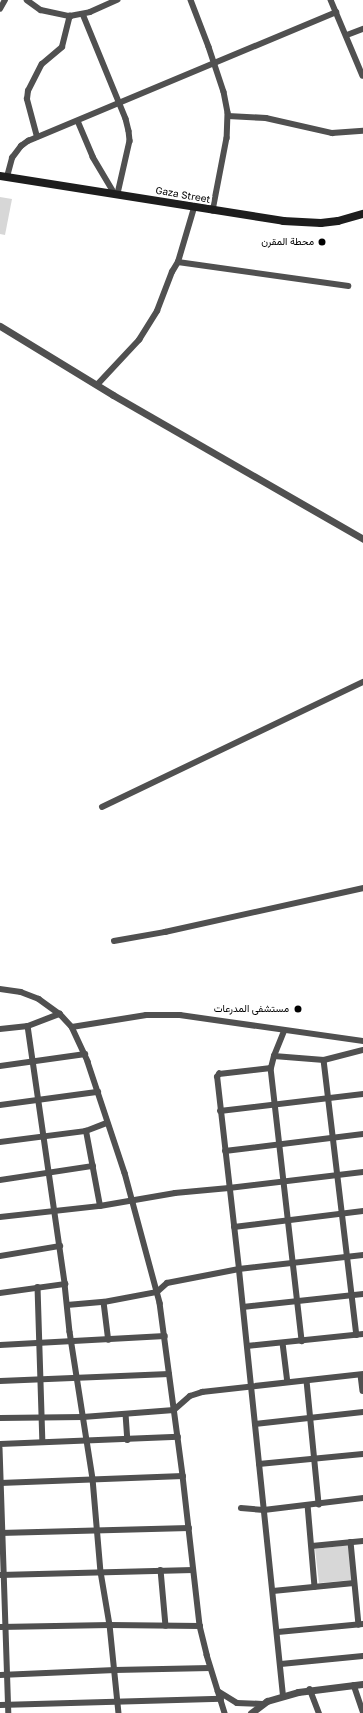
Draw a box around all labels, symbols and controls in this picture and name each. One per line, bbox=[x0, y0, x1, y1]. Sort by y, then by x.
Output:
street label: Gaza Street bbox=[155, 184, 211, 206]
place label: محطة المقرن bbox=[261, 236, 314, 248]
marker: محطة المقرن bbox=[317, 237, 327, 247]
place label: مستشفى المدرعات bbox=[214, 1003, 289, 1015]
marker: مستشفى المدرعات bbox=[292, 1003, 304, 1015]

